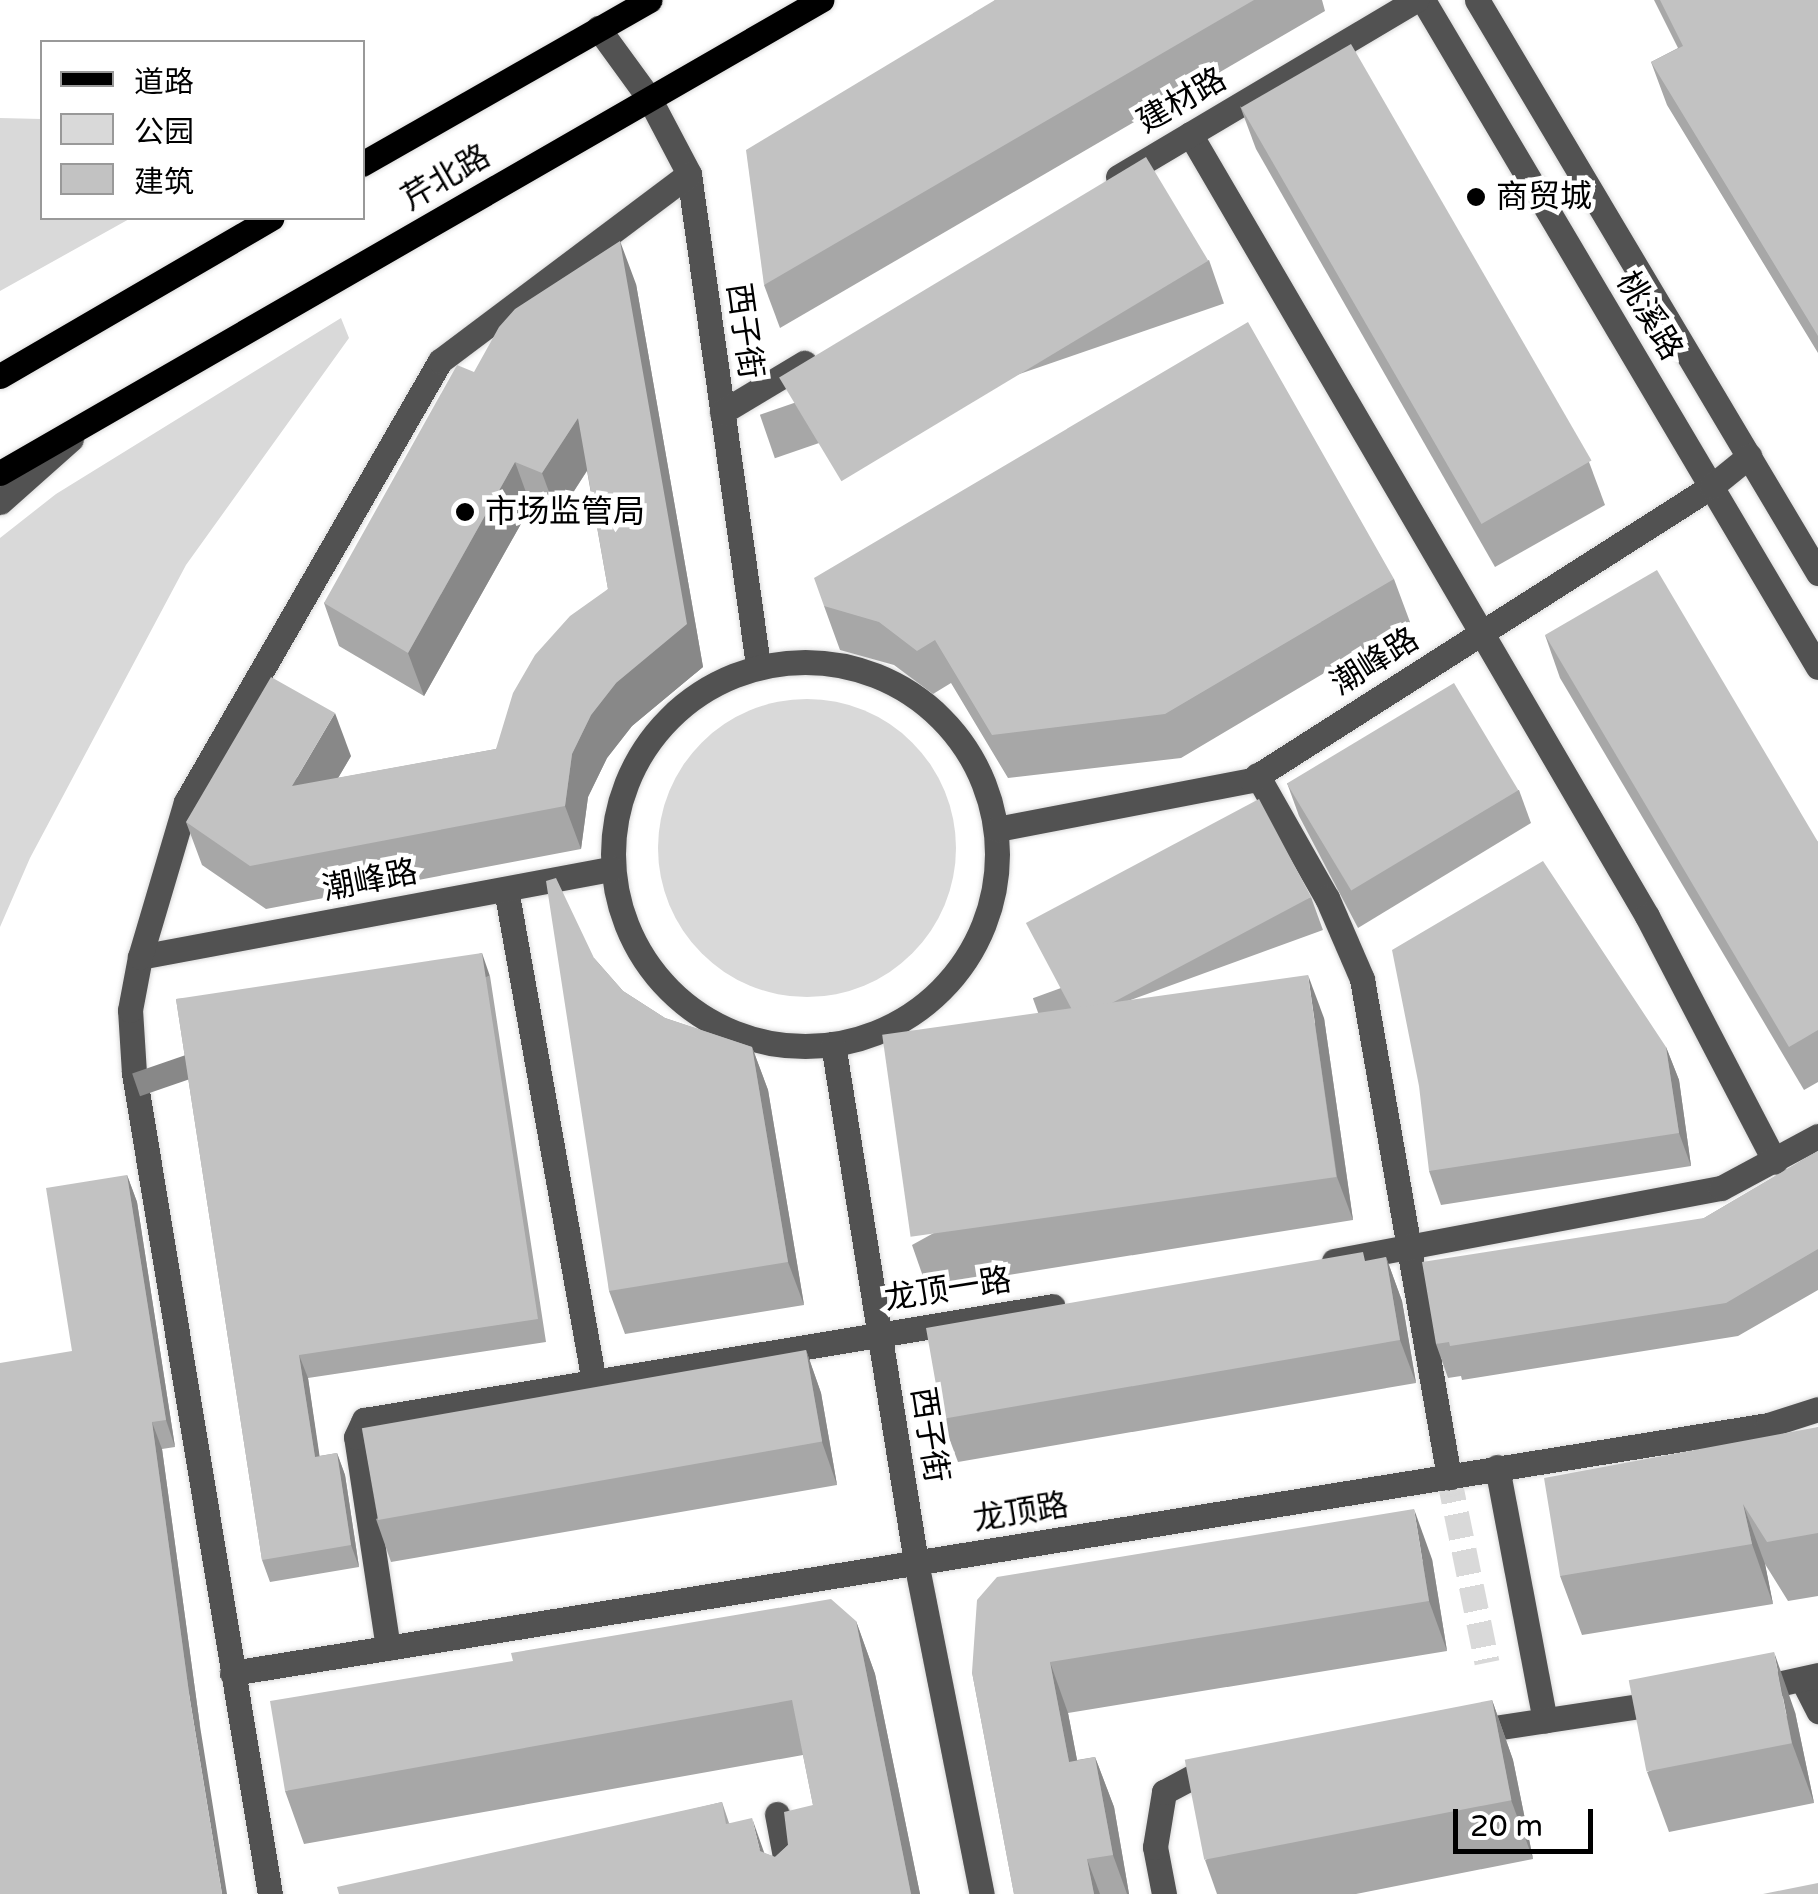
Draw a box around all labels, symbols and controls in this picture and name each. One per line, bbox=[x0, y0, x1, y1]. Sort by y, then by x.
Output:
legend bbox=[40, 40, 365, 220]
street label: 建材路 bbox=[1131, 60, 1233, 142]
text: 道路 bbox=[134, 64, 194, 101]
text: 公园 bbox=[134, 114, 194, 151]
street label: 芹北路 bbox=[395, 137, 497, 219]
text: 建筑 bbox=[134, 164, 194, 201]
place label: 商贸城 bbox=[1496, 178, 1592, 216]
marker: 商贸城 bbox=[1465, 186, 1487, 208]
street label: 桃溪路 bbox=[1608, 265, 1690, 367]
street label: 西子街 bbox=[718, 281, 770, 381]
place label: 市场监管局 bbox=[485, 493, 645, 531]
marker: 市场监管局 bbox=[454, 501, 476, 523]
street label: 潮峰路 bbox=[1324, 620, 1426, 704]
street label: 潮峰路 bbox=[319, 853, 421, 909]
street label: 龙顶一路 bbox=[882, 1261, 1014, 1319]
street label: 西子街 bbox=[903, 1385, 955, 1485]
street label: 龙顶路 bbox=[971, 1487, 1071, 1539]
scale bar bbox=[1458, 1789, 1598, 1851]
text: 20 m bbox=[1470, 1808, 1543, 1845]

